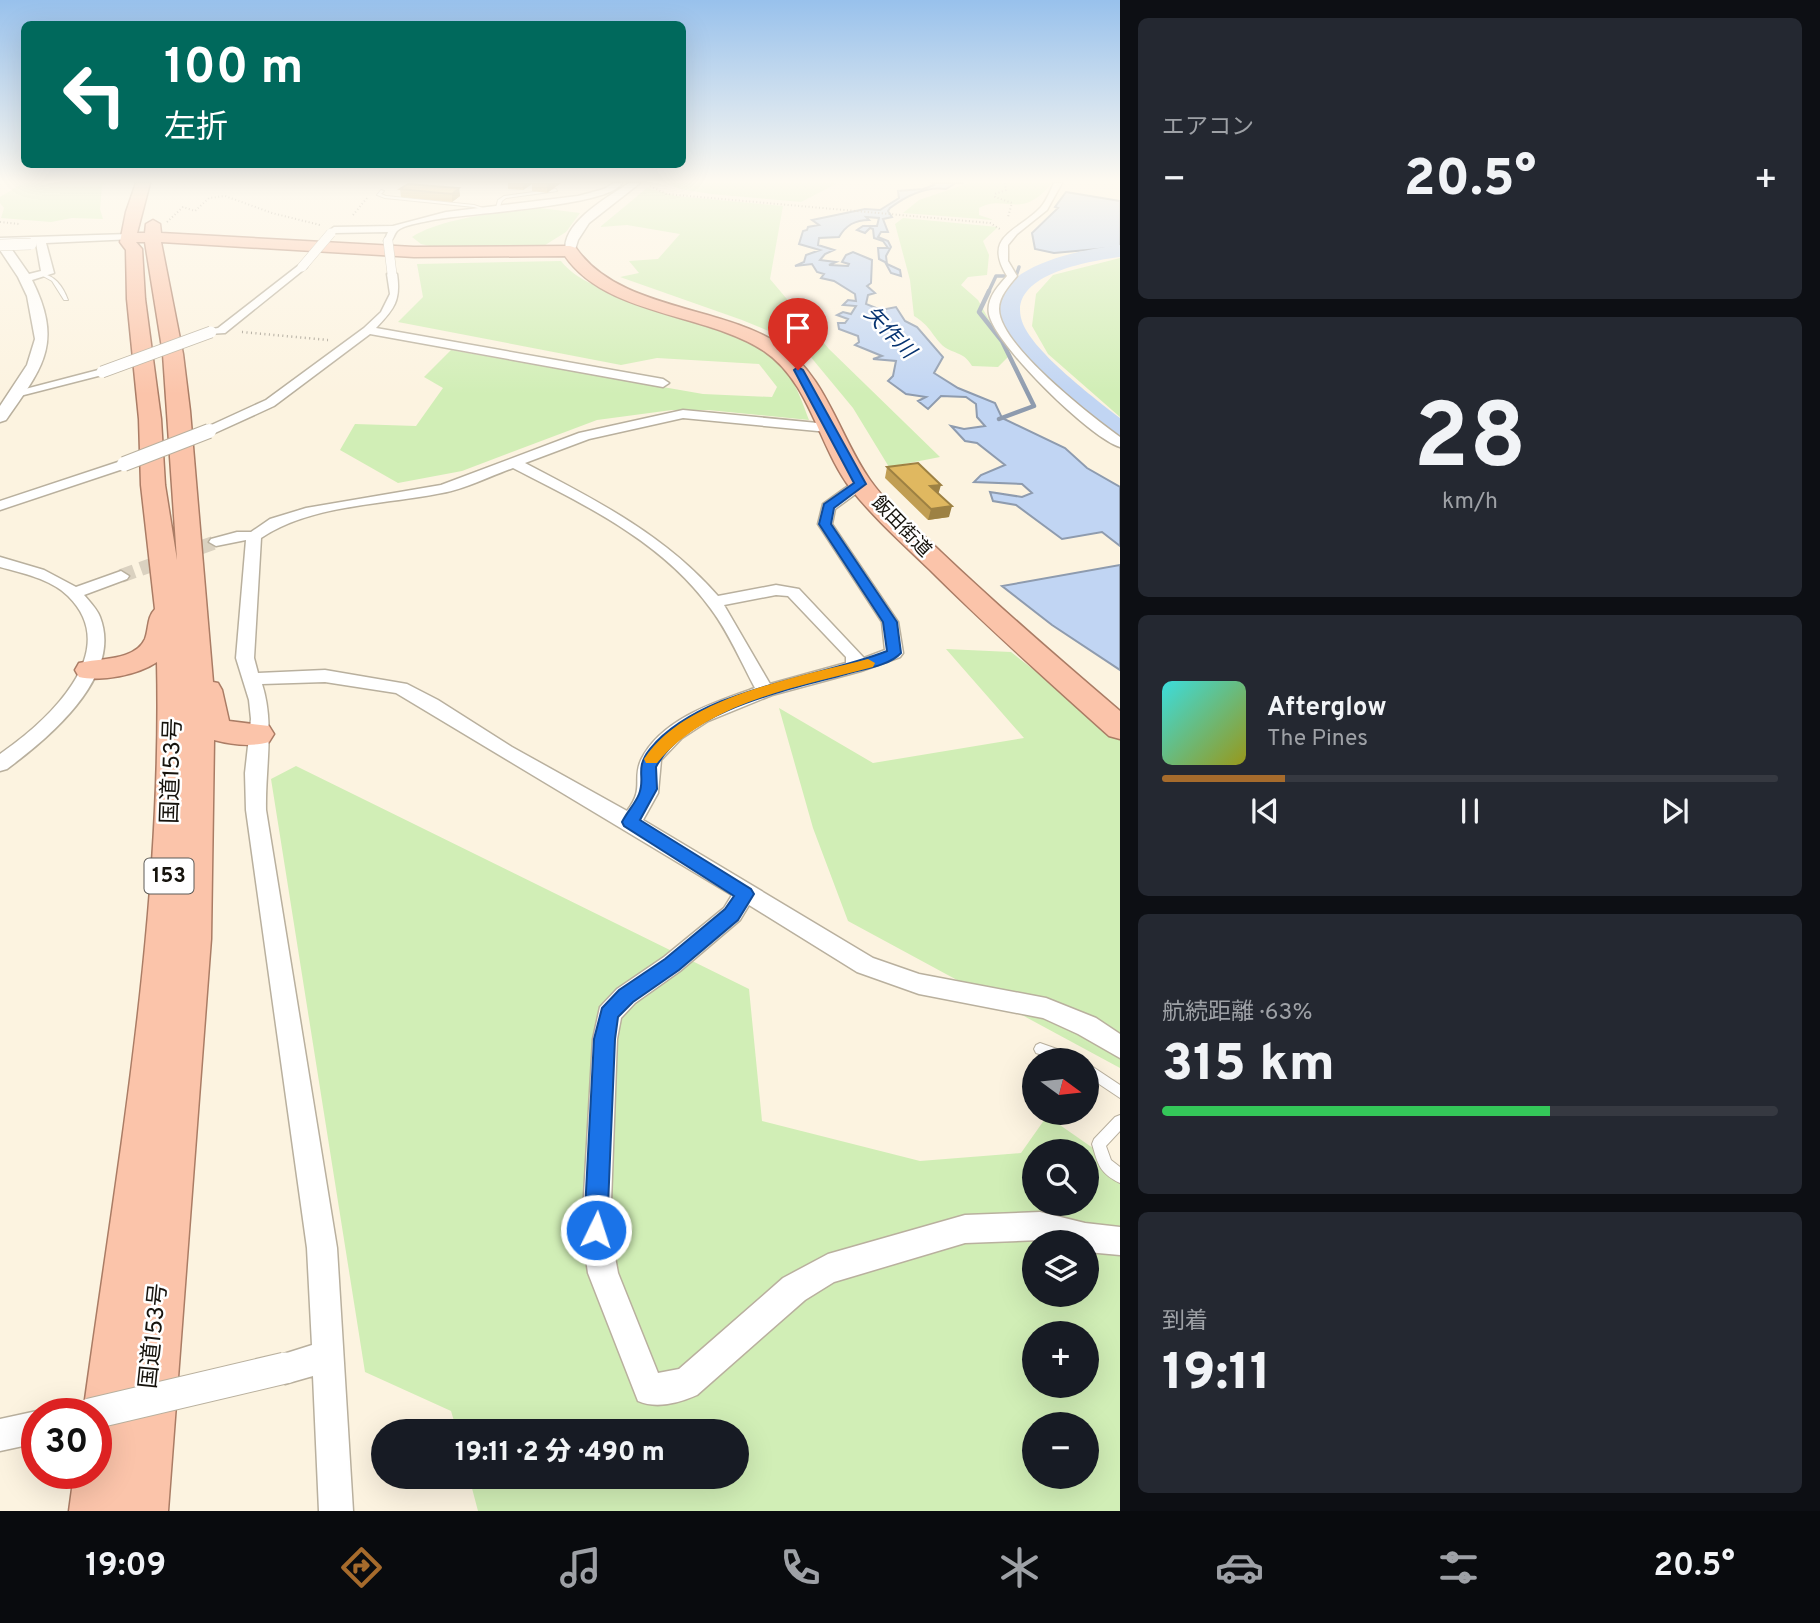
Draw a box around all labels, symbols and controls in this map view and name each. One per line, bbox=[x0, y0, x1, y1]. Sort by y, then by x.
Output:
text: 100 m bbox=[164, 39, 303, 101]
icon: left bbox=[49, 49, 140, 140]
text: 左折 bbox=[164, 109, 228, 149]
text: エアコン bbox=[1162, 114, 1254, 143]
text: 20.5° bbox=[1404, 148, 1536, 214]
text: − bbox=[1162, 157, 1187, 206]
text: + bbox=[1753, 157, 1778, 206]
pin bbox=[768, 298, 828, 370]
water label: 矢作川 bbox=[857, 301, 922, 366]
icon: arrive bbox=[779, 309, 817, 347]
text: 28 bbox=[1414, 385, 1526, 500]
text: km/h bbox=[1442, 488, 1498, 517]
street label: 飯田街道 bbox=[866, 491, 936, 563]
text: Afterglow bbox=[1267, 692, 1387, 725]
street label: 国道153号 bbox=[157, 718, 189, 824]
text: The Pines bbox=[1267, 725, 1368, 754]
icon: previous bbox=[1246, 792, 1284, 830]
icon: pause bbox=[1451, 792, 1489, 830]
icon: next bbox=[1656, 792, 1694, 830]
road number: 153 bbox=[144, 858, 194, 894]
text: 航続距離 · 63% bbox=[1162, 999, 1312, 1028]
text: 315 km bbox=[1162, 1033, 1335, 1099]
north arrow bbox=[1022, 1048, 1099, 1125]
map controls bbox=[1022, 1048, 1099, 1489]
button: search bbox=[1022, 1139, 1099, 1216]
position arrow bbox=[559, 1193, 633, 1267]
button: layers bbox=[1022, 1230, 1099, 1307]
street label: 国道153号 bbox=[135, 1282, 175, 1390]
text: 到着 bbox=[1162, 1308, 1208, 1337]
button: + bbox=[1022, 1321, 1099, 1398]
text: 19:11 bbox=[1162, 1342, 1271, 1408]
speed limit sign: 30 bbox=[21, 1398, 112, 1489]
button: − bbox=[1022, 1412, 1099, 1489]
text: 19:11 · 2 分 · 490 m bbox=[455, 1437, 665, 1470]
icon: directions bbox=[337, 1543, 386, 1592]
icon: music bbox=[556, 1543, 605, 1592]
icon: phone bbox=[776, 1543, 825, 1592]
icon: climate bbox=[995, 1543, 1044, 1592]
icon: car bbox=[1215, 1543, 1264, 1592]
icon: filters bbox=[1434, 1543, 1483, 1592]
text: 19:09 bbox=[85, 1547, 166, 1587]
text: 20.5° bbox=[1653, 1547, 1735, 1587]

